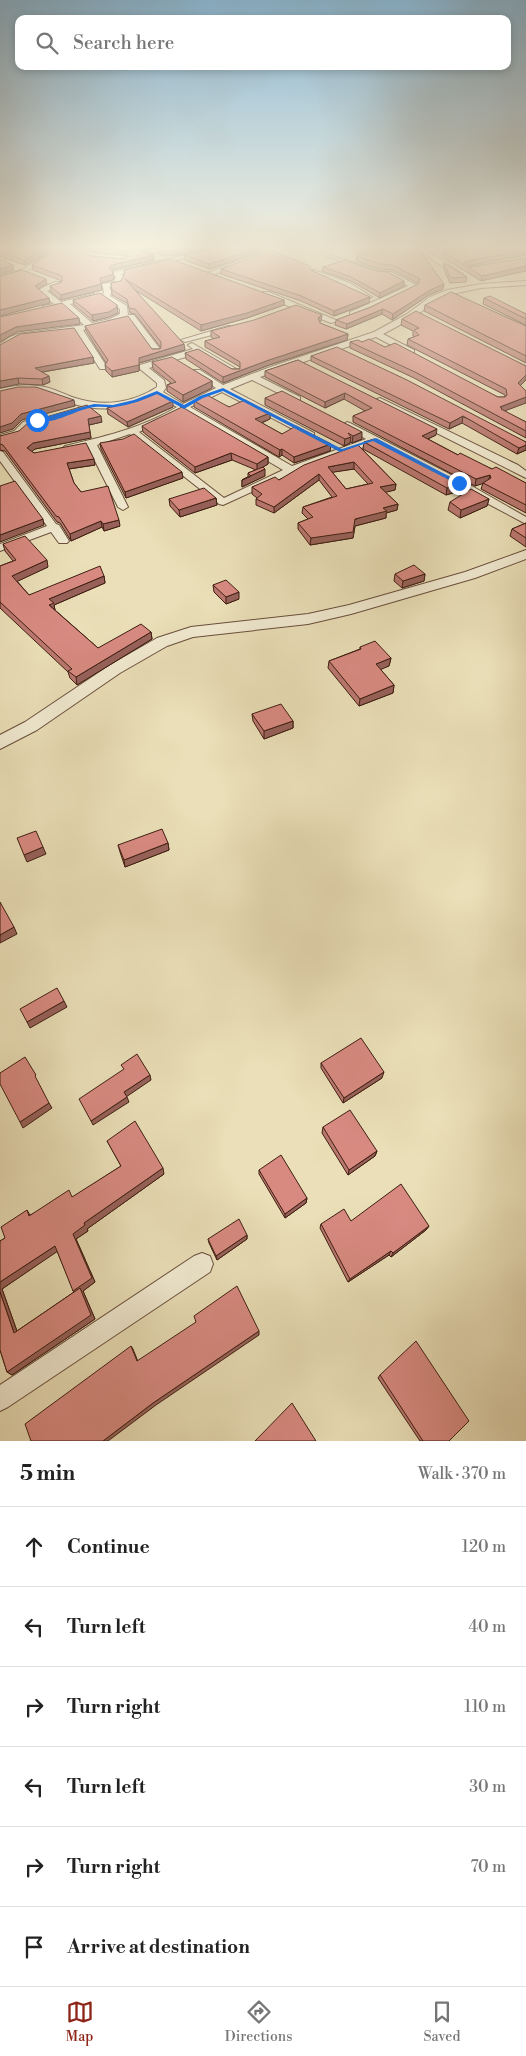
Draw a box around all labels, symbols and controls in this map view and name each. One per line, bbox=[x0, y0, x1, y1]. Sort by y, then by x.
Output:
search box bbox=[15, 15, 511, 70]
icon: search bbox=[33, 29, 61, 57]
text: Search here bbox=[73, 31, 174, 55]
route start bbox=[26, 409, 49, 432]
route end bbox=[448, 472, 471, 495]
text: 5 min bbox=[20, 1461, 75, 1487]
text: Walk · 370 m bbox=[418, 1464, 506, 1484]
icon: ahead bbox=[20, 1533, 48, 1561]
text: Continue bbox=[67, 1535, 150, 1559]
text: 120 m bbox=[462, 1537, 506, 1557]
icon: left bbox=[20, 1613, 48, 1641]
text: Turn left bbox=[67, 1615, 146, 1639]
text: 40 m bbox=[469, 1617, 506, 1637]
icon: right bbox=[20, 1693, 48, 1721]
text: Turn right bbox=[67, 1695, 160, 1719]
text: 110 m bbox=[464, 1697, 506, 1717]
icon: left bbox=[20, 1773, 48, 1801]
text: Turn left bbox=[67, 1775, 146, 1799]
text: 30 m bbox=[469, 1777, 506, 1797]
icon: right bbox=[20, 1853, 48, 1881]
text: Turn right bbox=[67, 1855, 160, 1879]
text: 70 m bbox=[470, 1857, 506, 1877]
icon: arrive bbox=[20, 1933, 48, 1961]
text: Arrive at destination bbox=[67, 1935, 250, 1959]
tab: Map bbox=[66, 1998, 94, 2046]
tab: Directions bbox=[225, 1998, 292, 2046]
tab: Saved bbox=[424, 1998, 460, 2046]

